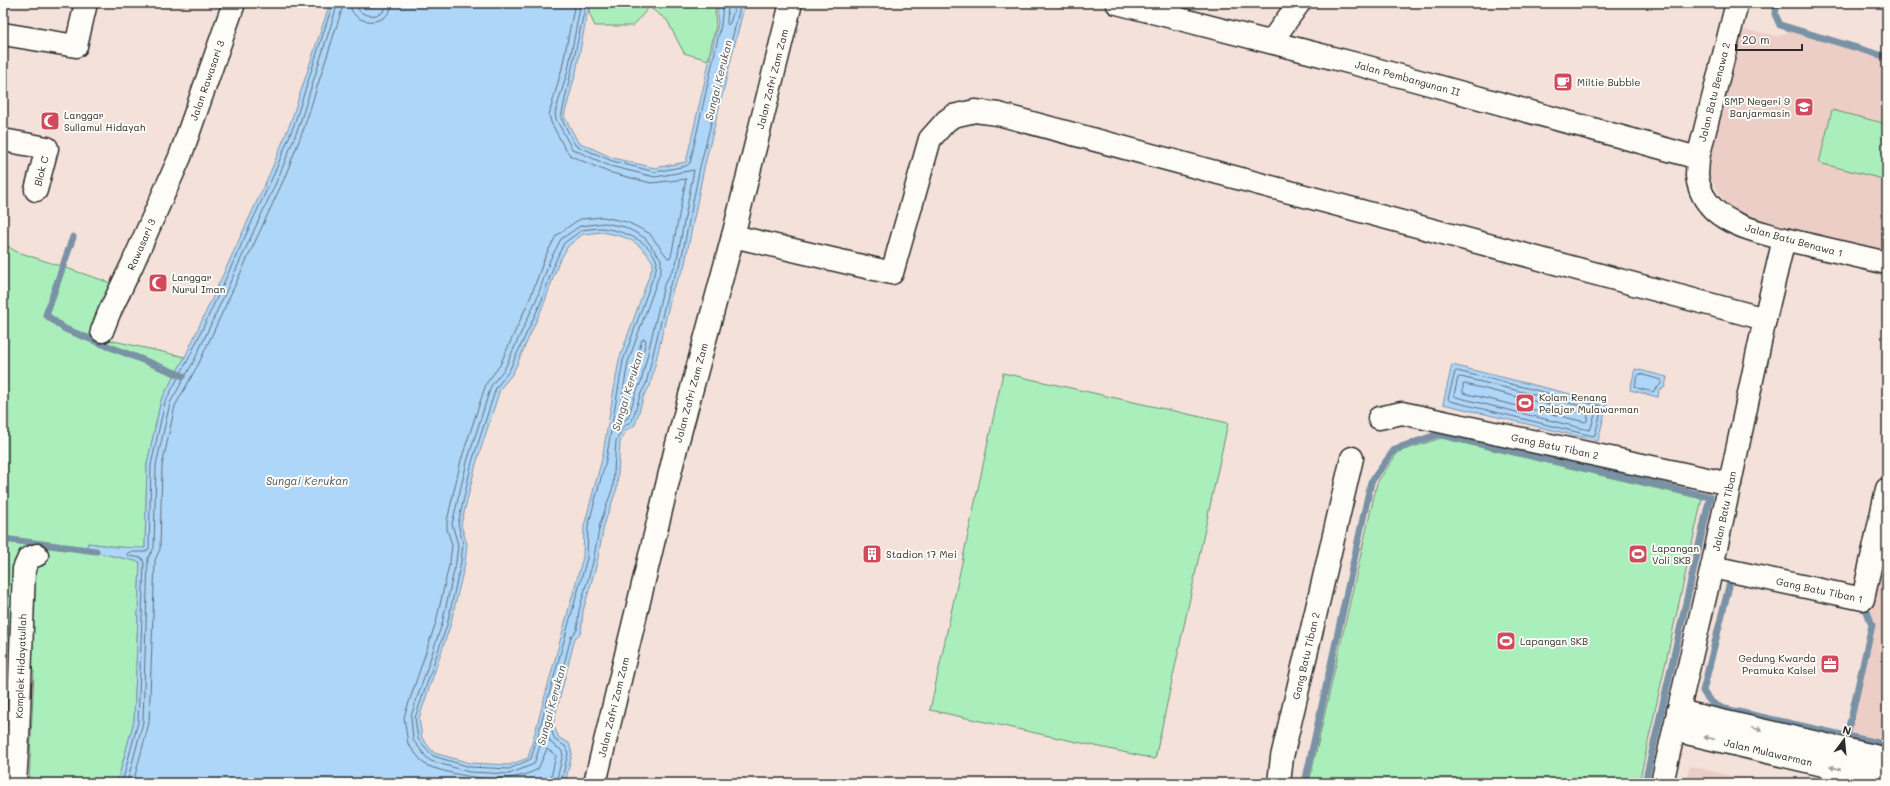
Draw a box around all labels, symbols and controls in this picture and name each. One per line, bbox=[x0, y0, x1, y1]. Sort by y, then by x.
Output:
scale bar bbox=[1736, 26, 1802, 52]
street label: Jalan Zafri Zam Zam bbox=[753, 28, 791, 130]
text: 20 m bbox=[1742, 31, 1770, 47]
street label: Jalan Rawasari 3 bbox=[186, 38, 227, 122]
water label: Sungai Kerukan bbox=[701, 38, 735, 122]
street label: Jalan Batu Benawa 2 bbox=[1695, 41, 1733, 143]
street label: Jalan Pembangunan II bbox=[1353, 57, 1462, 99]
cafe icon: Miltie Bubble bbox=[1552, 71, 1574, 93]
place label: Miltie Bubble bbox=[1577, 75, 1641, 89]
place label: SMP Negeri 9 Banjarmasin bbox=[1724, 94, 1790, 120]
school or university icon: SMP Negeri 9 Banjarmasin bbox=[1793, 96, 1815, 118]
place label: Langgar Sullamul Hidayah bbox=[64, 108, 146, 134]
mosque icon: Langgar Sullamul Hidayah bbox=[39, 110, 61, 132]
street label: Blok C bbox=[30, 155, 52, 187]
street label: Rawasari 3 bbox=[124, 216, 159, 273]
street label: Jalan Batu Benawa 1 bbox=[1744, 220, 1844, 260]
place label: Langgar Nurul Iman bbox=[172, 270, 225, 296]
mosque icon: Langgar Nurul Iman bbox=[147, 272, 169, 294]
street label: Jalan Zafri Zam Zam bbox=[671, 341, 711, 444]
water label: Sungai Kerukan bbox=[608, 349, 646, 433]
place label: Kolam Renang Pelajar Mulawarman bbox=[1539, 390, 1639, 416]
sports icon: Kolam Renang Pelajar Mulawarman bbox=[1514, 392, 1536, 414]
street label: Gang Batu Tiban 2 bbox=[1510, 430, 1600, 462]
street label: Jalan Batu Tiban bbox=[1709, 470, 1739, 552]
water label: Sungai Kerukan bbox=[266, 473, 348, 488]
place label: Lapangan Voli SKB bbox=[1652, 541, 1699, 567]
building icon: Stadion 17 Mei bbox=[861, 543, 883, 565]
sports icon: Lapangan Voli SKB bbox=[1627, 543, 1649, 565]
place label: Stadion 17 Mei bbox=[886, 547, 957, 561]
street label: Gang Batu Tiban 1 bbox=[1775, 574, 1864, 606]
street label: Gang Batu Tiban 2 bbox=[1289, 611, 1323, 701]
street label: Komplek Hidayatullah bbox=[12, 613, 29, 719]
sports icon: Lapangan SKB bbox=[1495, 630, 1517, 652]
place label: Lapangan SKB bbox=[1520, 634, 1588, 648]
place label: Gedung Kwarda Pramuka Kalsel bbox=[1738, 651, 1816, 677]
office icon: Gedung Kwarda Pramuka Kalsel bbox=[1819, 653, 1841, 675]
street label: Jalan Zafri Zam Zam bbox=[594, 656, 632, 759]
water label: Sungai Kerukan bbox=[533, 663, 569, 747]
north arrow bbox=[1824, 720, 1864, 760]
text: N bbox=[1841, 722, 1853, 738]
one-way arrow bbox=[1751, 726, 1763, 732]
one-way arrow bbox=[1703, 735, 1715, 741]
street label: Jalan Mulawarman bbox=[1723, 735, 1814, 769]
one-way arrow bbox=[1829, 764, 1842, 770]

